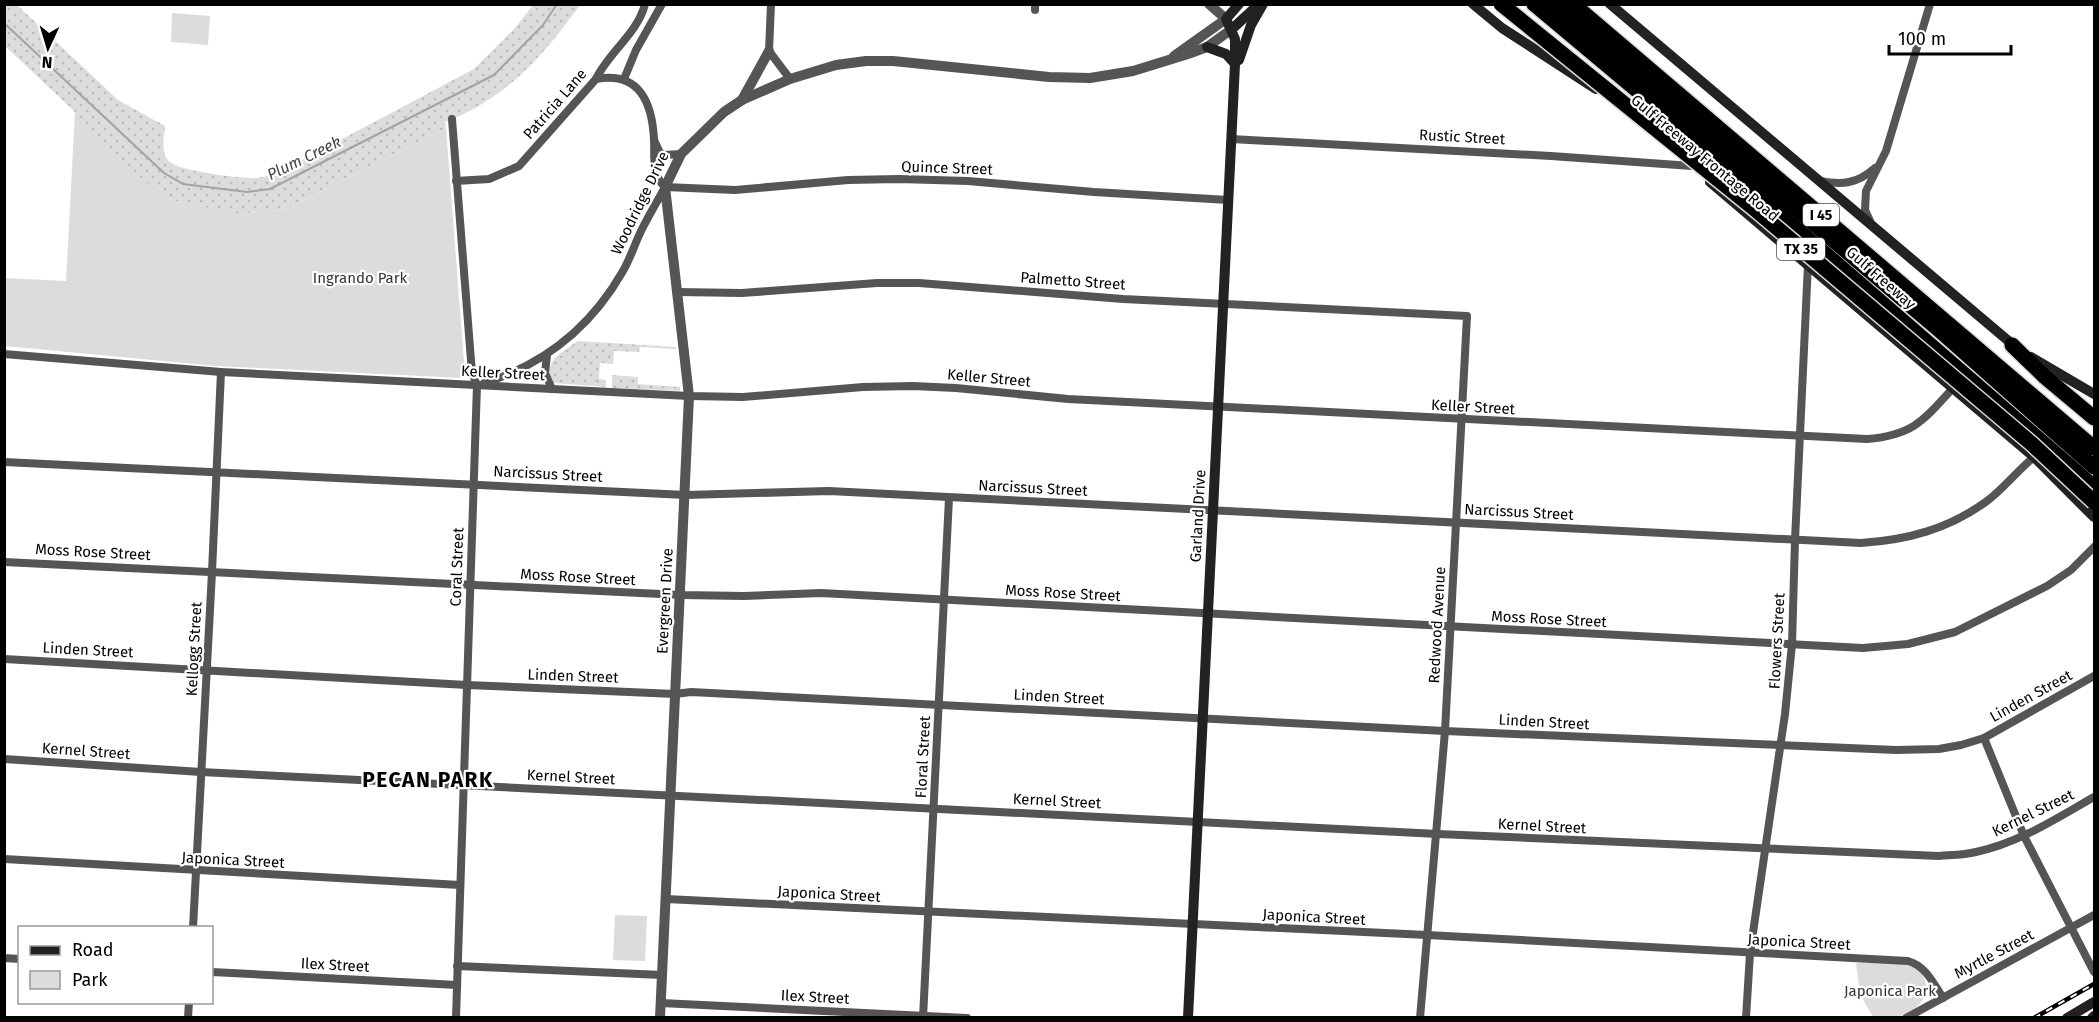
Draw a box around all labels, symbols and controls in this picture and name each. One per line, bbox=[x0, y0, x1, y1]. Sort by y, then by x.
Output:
north arrow bbox=[18, 18, 78, 78]
scale bar bbox=[1889, 18, 2010, 56]
text: 100 m bbox=[1898, 28, 1946, 50]
text: N bbox=[41, 53, 53, 72]
street label: Patricia Lane bbox=[520, 65, 590, 143]
street label: Gulf Freeway Frontage Road bbox=[1627, 91, 1783, 225]
street label: Rustic Street bbox=[1418, 126, 1506, 148]
water label: Plum Creek bbox=[264, 132, 344, 184]
street label: Woodridge Drive bbox=[607, 148, 673, 258]
street label: Quince Street bbox=[901, 157, 994, 179]
road number: I 45 bbox=[1803, 204, 1839, 226]
road number: TX 35 bbox=[1777, 238, 1825, 260]
street label: Gulf Freeway bbox=[1843, 243, 1920, 313]
street label: Palmetto Street bbox=[1020, 268, 1127, 294]
park label: Ingrando Park bbox=[313, 269, 408, 287]
street label: Keller Street bbox=[461, 362, 546, 384]
street label: Keller Street bbox=[946, 365, 1032, 391]
street label: Keller Street bbox=[1431, 396, 1516, 418]
street label: Narcissus Street bbox=[493, 462, 604, 486]
street label: Garland Drive bbox=[1187, 469, 1209, 563]
street label: Narcissus Street bbox=[978, 476, 1089, 500]
street label: Narcissus Street bbox=[1464, 500, 1575, 524]
street label: Coral Street bbox=[447, 527, 467, 607]
street label: Moss Rose Street bbox=[35, 540, 152, 564]
street label: Evergreen Drive bbox=[653, 547, 677, 655]
street label: Moss Rose Street bbox=[520, 565, 637, 589]
street label: Redwood Avenue bbox=[1425, 566, 1449, 684]
street label: Moss Rose Street bbox=[1005, 581, 1122, 605]
street label: Flowers Street bbox=[1765, 592, 1789, 690]
street label: Kellogg Street bbox=[183, 601, 205, 697]
street label: Moss Rose Street bbox=[1491, 607, 1608, 631]
street label: Linden Street bbox=[42, 639, 135, 661]
street label: Linden Street bbox=[527, 665, 619, 687]
street label: Linden Street bbox=[1987, 666, 2076, 726]
street label: Linden Street bbox=[1013, 686, 1106, 708]
street label: Linden Street bbox=[1498, 711, 1591, 733]
street label: Floral Street bbox=[912, 715, 934, 799]
street label: Kernel Street bbox=[41, 739, 131, 763]
street label: Kernel Street bbox=[526, 766, 616, 788]
district label: PECAN PARK bbox=[362, 767, 494, 793]
street label: Kernel Street bbox=[1989, 785, 2077, 841]
street label: Kernel Street bbox=[1012, 790, 1102, 812]
street label: Kernel Street bbox=[1497, 815, 1587, 837]
street label: Japonica Street bbox=[181, 848, 286, 872]
street label: Japonica Street bbox=[777, 882, 882, 906]
street label: Japonica Street bbox=[1262, 905, 1367, 929]
street label: Myrtle Street bbox=[1951, 925, 2037, 982]
legend bbox=[18, 926, 213, 1004]
street label: Japonica Street bbox=[1747, 930, 1852, 954]
text: Road bbox=[72, 939, 114, 961]
street label: Ilex Street bbox=[300, 954, 370, 976]
text: Park bbox=[72, 969, 108, 991]
park label: Japonica Park bbox=[1844, 982, 1936, 1000]
street label: Ilex Street bbox=[780, 986, 850, 1008]

